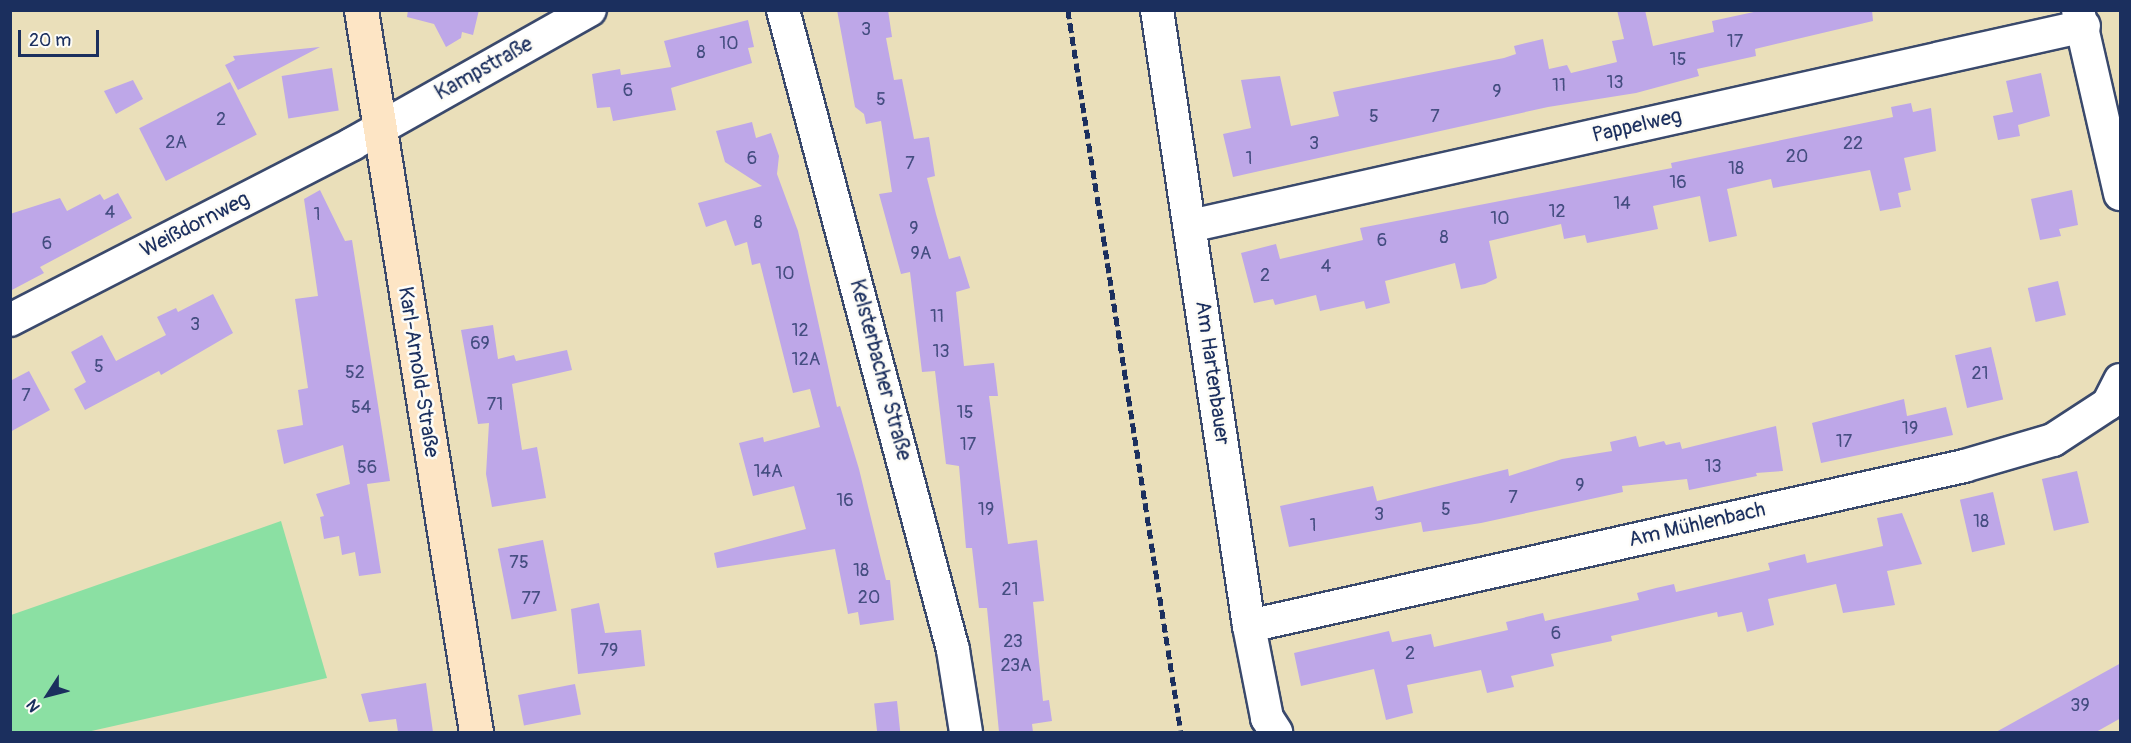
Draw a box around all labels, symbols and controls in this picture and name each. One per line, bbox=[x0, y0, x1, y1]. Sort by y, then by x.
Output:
scale bar bbox=[21, 18, 102, 56]
house number: 3 bbox=[861, 19, 871, 41]
text: 20 m bbox=[29, 29, 71, 52]
house number: 17 bbox=[1727, 31, 1743, 53]
street label: Kampstraße bbox=[431, 32, 537, 106]
house number: 10 bbox=[719, 33, 739, 55]
house number: 8 bbox=[696, 42, 706, 64]
house number: 15 bbox=[1670, 49, 1686, 71]
house number: 13 bbox=[1606, 72, 1624, 94]
house number: 11 bbox=[1552, 75, 1566, 97]
house number: 6 bbox=[623, 80, 633, 102]
house number: 9 bbox=[1492, 81, 1502, 103]
house number: 5 bbox=[876, 89, 886, 111]
street label: Pappelweg bbox=[1590, 104, 1684, 148]
house number: 5 bbox=[1369, 106, 1379, 128]
house number: 7 bbox=[1430, 106, 1440, 128]
house number: 2 bbox=[216, 109, 226, 131]
house number: 2A bbox=[165, 132, 187, 154]
house number: 3 bbox=[1309, 133, 1319, 155]
house number: 22 bbox=[1843, 133, 1863, 155]
house number: 20 bbox=[1786, 146, 1808, 168]
house number: 6 bbox=[747, 148, 757, 170]
house number: 1 bbox=[1245, 148, 1253, 170]
house number: 7 bbox=[905, 153, 915, 175]
house number: 18 bbox=[1728, 158, 1744, 180]
house number: 16 bbox=[1669, 172, 1687, 194]
street label: Weißdornweg bbox=[136, 187, 254, 263]
house number: 14 bbox=[1613, 193, 1631, 215]
house number: 12 bbox=[1548, 201, 1566, 223]
house number: 4 bbox=[105, 202, 115, 224]
house number: 1 bbox=[313, 204, 321, 226]
house number: 10 bbox=[1490, 208, 1510, 230]
house number: 8 bbox=[753, 212, 763, 234]
house number: 9 bbox=[909, 218, 919, 240]
house number: 8 bbox=[1439, 227, 1449, 249]
house number: 6 bbox=[1377, 230, 1387, 252]
house number: 6 bbox=[42, 233, 52, 255]
house number: 9A bbox=[911, 243, 931, 265]
house number: 4 bbox=[1321, 256, 1331, 278]
house number: 10 bbox=[775, 263, 795, 285]
house number: 2 bbox=[1260, 265, 1270, 287]
street label: Kelsterbacher Straße bbox=[844, 277, 916, 463]
street label: Karl-Arnold-Straße bbox=[392, 285, 444, 459]
street label: Am Hartenbauer bbox=[1189, 299, 1235, 447]
house number: 11 bbox=[930, 306, 944, 328]
house number: 3 bbox=[190, 314, 200, 336]
house number: 12 bbox=[791, 320, 809, 342]
house number: 69 bbox=[470, 333, 490, 355]
house number: 13 bbox=[932, 341, 950, 363]
house number: 12A bbox=[792, 349, 820, 371]
house number: 5 bbox=[94, 356, 104, 378]
house number: 52 bbox=[345, 362, 365, 384]
house number: 21 bbox=[1971, 363, 1989, 385]
house number: 7 bbox=[21, 385, 31, 407]
house number: 71 bbox=[487, 394, 503, 416]
house number: 54 bbox=[351, 397, 371, 419]
house number: 15 bbox=[957, 402, 973, 424]
house number: 19 bbox=[1902, 418, 1918, 440]
house number: 17 bbox=[1836, 431, 1852, 453]
house number: 17 bbox=[960, 434, 976, 456]
house number: 13 bbox=[1704, 456, 1722, 478]
house number: 56 bbox=[357, 457, 377, 479]
house number: 14A bbox=[753, 461, 783, 483]
house number: 9 bbox=[1575, 475, 1585, 497]
house number: 7 bbox=[1508, 487, 1518, 509]
house number: 16 bbox=[836, 490, 854, 512]
street label: Am Mühlenbach bbox=[1626, 497, 1768, 553]
house number: 19 bbox=[978, 499, 994, 521]
house number: 5 bbox=[1441, 499, 1451, 521]
house number: 3 bbox=[1374, 504, 1384, 526]
house number: 18 bbox=[1973, 511, 1989, 533]
house number: 1 bbox=[1309, 515, 1317, 537]
house number: 75 bbox=[509, 552, 529, 574]
house number: 18 bbox=[853, 560, 869, 582]
house number: 21 bbox=[1001, 579, 1019, 601]
house number: 20 bbox=[858, 587, 880, 609]
house number: 77 bbox=[521, 588, 541, 610]
house number: 6 bbox=[1551, 623, 1561, 645]
house number: 23 bbox=[1003, 631, 1023, 653]
house number: 79 bbox=[600, 640, 618, 662]
house number: 2 bbox=[1405, 643, 1415, 665]
house number: 23A bbox=[1000, 655, 1032, 677]
north arrow bbox=[18, 665, 78, 725]
text: N bbox=[22, 695, 45, 716]
house number: 39 bbox=[2070, 695, 2090, 717]

